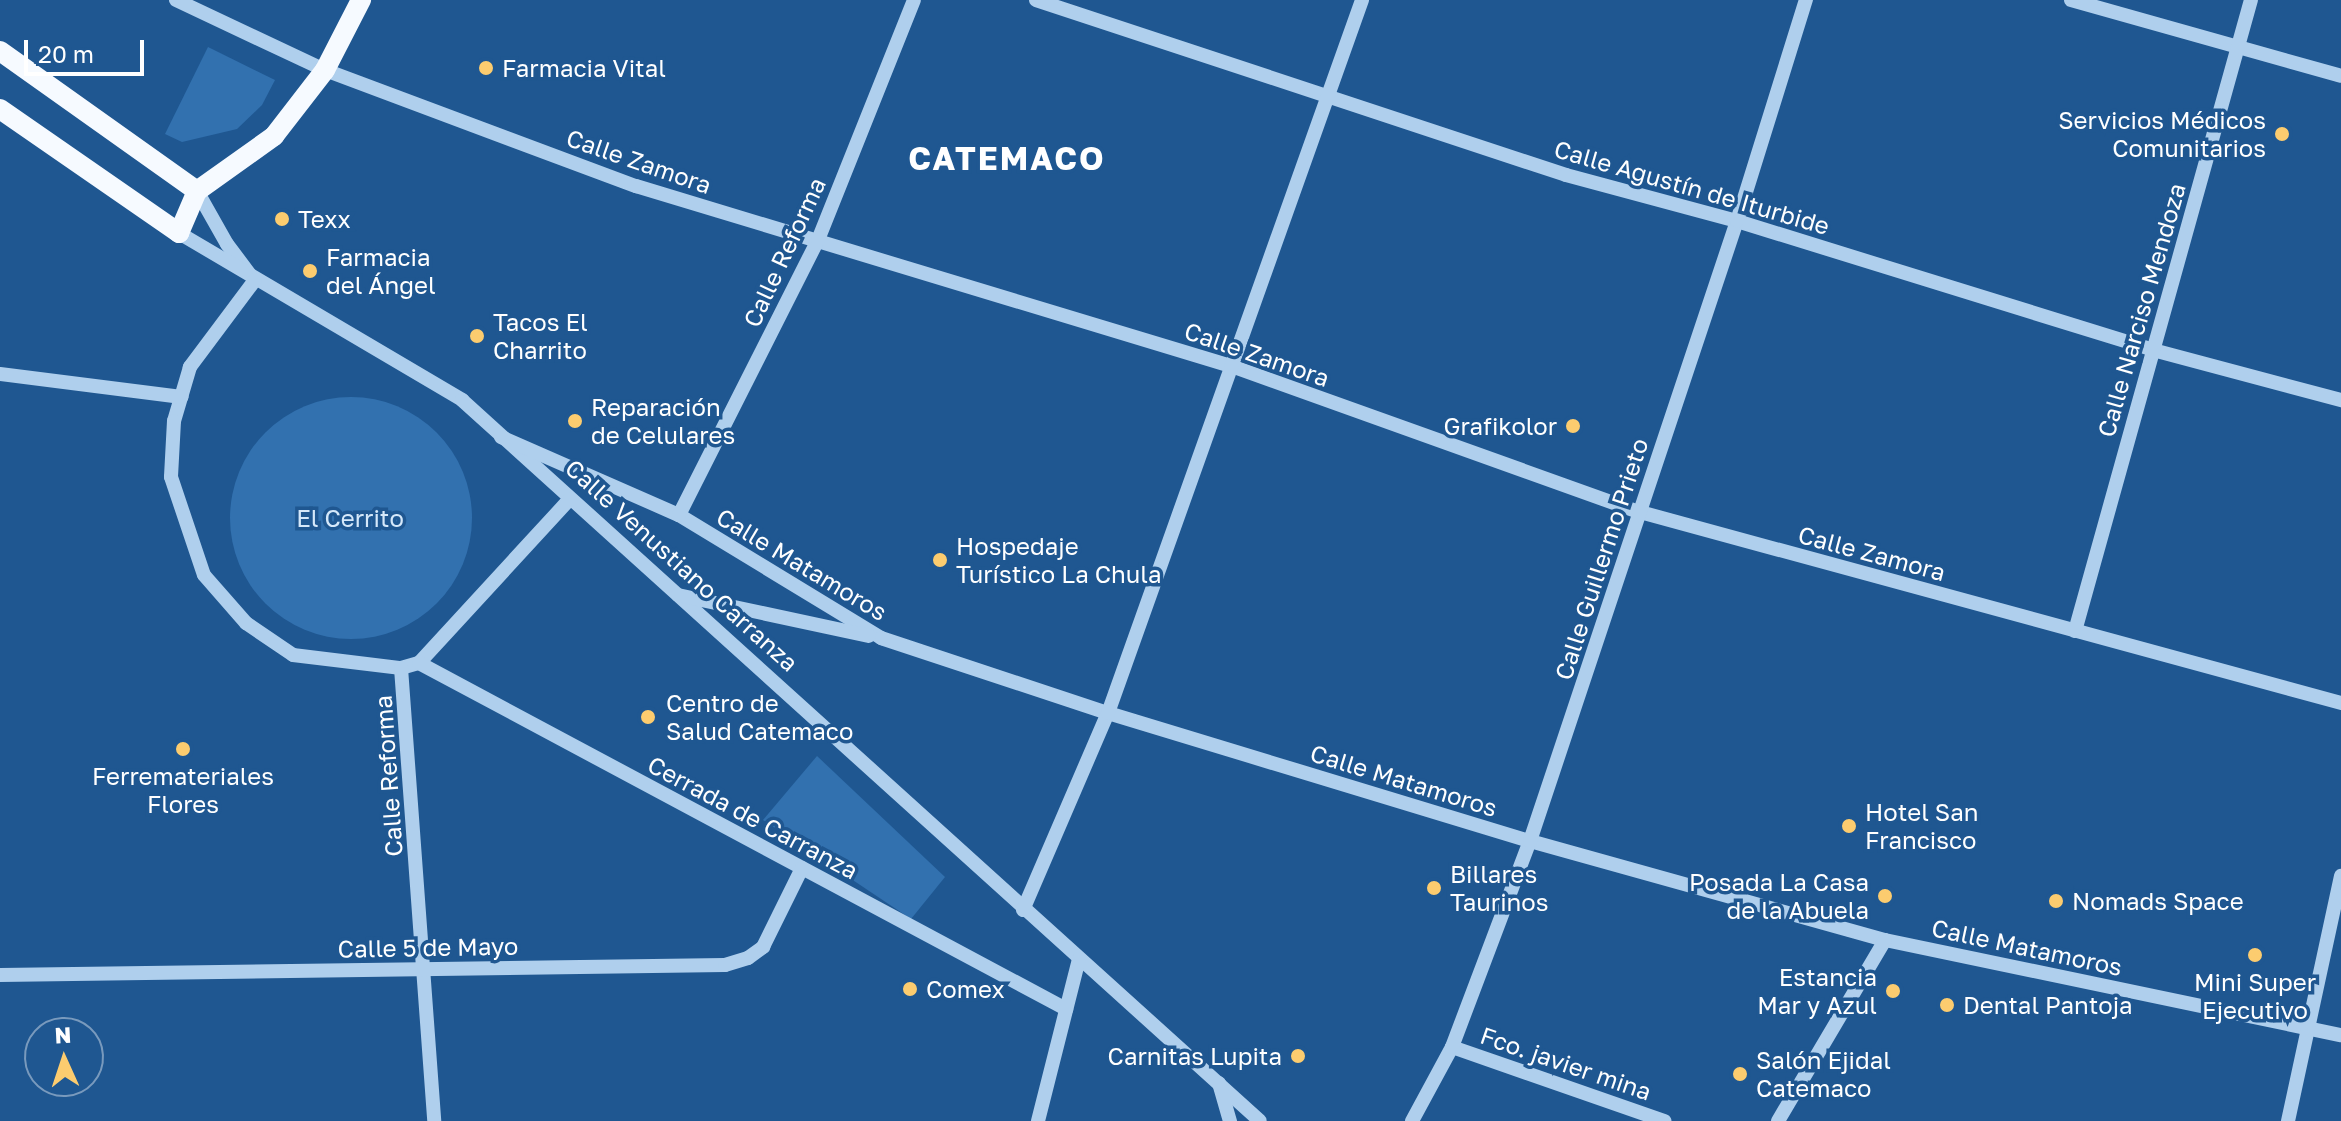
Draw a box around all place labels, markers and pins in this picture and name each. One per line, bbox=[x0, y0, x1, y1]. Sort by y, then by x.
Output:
place label: Farmacia Vital bbox=[502, 54, 666, 82]
marker: Farmacia Vital bbox=[477, 59, 495, 77]
place label: Servicios Médicos Comunitarios bbox=[2058, 106, 2266, 162]
marker: Servicios Médicos Comunitarios bbox=[2273, 125, 2291, 143]
place label: Texx bbox=[298, 205, 351, 233]
marker: Texx bbox=[273, 210, 291, 228]
place label: Farmacia del Ángel bbox=[326, 243, 436, 299]
marker: Farmacia del Ángel bbox=[301, 262, 319, 280]
place label: Tacos El Charrito bbox=[493, 308, 588, 364]
marker: Tacos El Charrito bbox=[468, 327, 486, 345]
place label: Reparación de Celulares bbox=[591, 393, 735, 449]
marker: Reparación de Celulares bbox=[566, 412, 584, 430]
place label: Grafikolor bbox=[1444, 412, 1557, 440]
marker: Grafikolor bbox=[1564, 417, 1582, 435]
place label: Hospedaje Turístico La Chula bbox=[956, 532, 1162, 588]
marker: Hospedaje Turístico La Chula bbox=[931, 551, 949, 569]
place label: Centro de Salud Catemaco bbox=[666, 689, 853, 745]
marker: Centro de Salud Catemaco bbox=[637, 706, 659, 728]
marker: Ferremateriales Flores bbox=[174, 740, 192, 758]
place label: Ferremateriales Flores bbox=[92, 762, 274, 818]
place label: Hotel San Francisco bbox=[1865, 798, 1979, 854]
marker: Hotel San Francisco bbox=[1840, 817, 1858, 835]
place label: Billares Taurinos bbox=[1450, 860, 1548, 916]
place label: Posada La Casa de la Abuela bbox=[1689, 868, 1869, 924]
marker: Billares Taurinos bbox=[1425, 879, 1443, 897]
marker: Posada La Casa de la Abuela bbox=[1876, 887, 1894, 905]
place label: Nomads Space bbox=[2072, 887, 2244, 915]
marker: Nomads Space bbox=[2047, 892, 2065, 910]
marker: Mini Super Ejecutivo bbox=[2246, 946, 2264, 964]
place label: Estancia Mar y Azul bbox=[1757, 963, 1877, 1019]
place label: Mini Super Ejecutivo bbox=[2194, 968, 2316, 1024]
place label: Comex bbox=[926, 975, 1005, 1003]
marker: Comex bbox=[901, 980, 919, 998]
marker: Estancia Mar y Azul bbox=[1884, 982, 1902, 1000]
place label: Dental Pantoja bbox=[1963, 991, 2133, 1019]
marker: Dental Pantoja bbox=[1938, 996, 1956, 1014]
place label: Carnitas Lupita bbox=[1108, 1042, 1282, 1070]
place label: Salón Ejidal Catemaco bbox=[1756, 1046, 1891, 1102]
marker: Carnitas Lupita bbox=[1289, 1047, 1307, 1065]
marker: Salón Ejidal Catemaco bbox=[1731, 1065, 1749, 1083]

